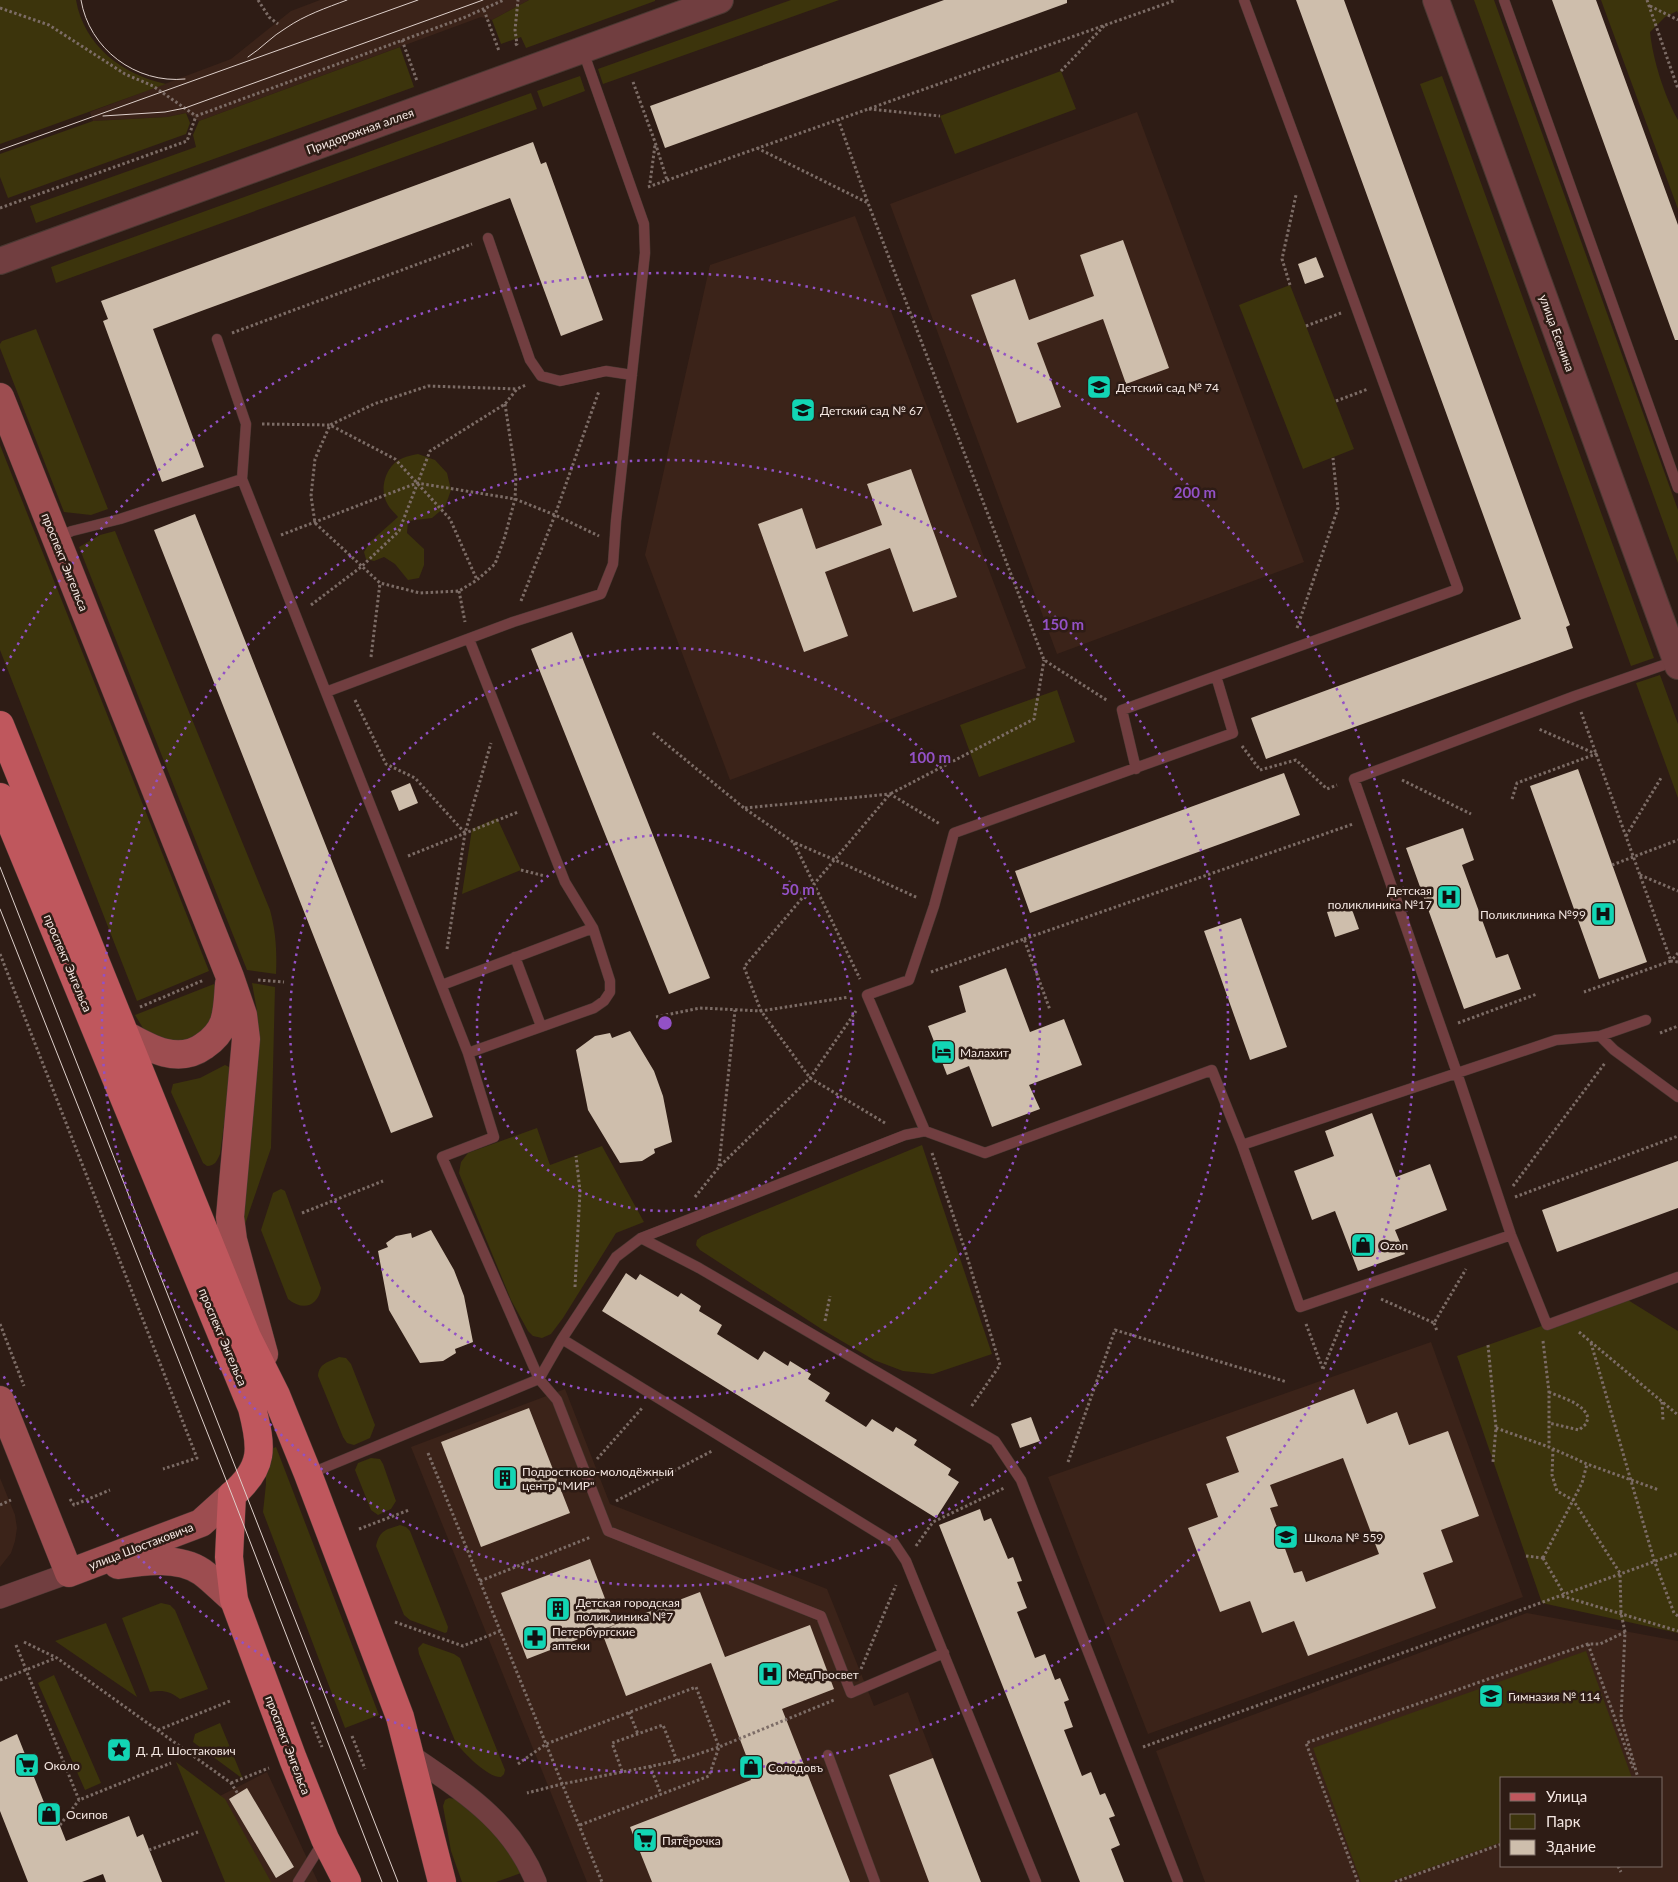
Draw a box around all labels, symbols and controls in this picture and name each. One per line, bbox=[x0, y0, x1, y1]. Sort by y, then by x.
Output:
street label: Придорожная аллея bbox=[304, 105, 416, 157]
street label: улица Есенина bbox=[1536, 292, 1578, 374]
school or university icon: Детский сад № 74 bbox=[1086, 374, 1112, 400]
place label: Детский сад № 74 bbox=[1116, 380, 1219, 395]
school or university icon: Детский сад № 67 bbox=[790, 397, 816, 423]
place label: Детский сад № 67 bbox=[820, 403, 923, 418]
text: 200 m bbox=[1174, 483, 1216, 501]
street label: проспект Энгельса bbox=[38, 511, 92, 613]
text: 150 m bbox=[1042, 615, 1084, 633]
text: 100 m bbox=[909, 748, 951, 766]
text: 50 m bbox=[781, 880, 815, 898]
place label: Детская поликлиника №17 bbox=[1328, 883, 1432, 912]
hospital icon: Детская поликлиника №17 bbox=[1436, 884, 1462, 910]
hospital icon: Поликлиника №99 bbox=[1590, 901, 1616, 927]
place label: Поликлиника №99 bbox=[1480, 907, 1586, 922]
street label: проспект Энгельса bbox=[41, 912, 95, 1014]
centre of rings bbox=[656, 1014, 674, 1032]
hotel icon: Малахит bbox=[930, 1039, 956, 1065]
place label: Малахит bbox=[960, 1045, 1009, 1060]
shop icon: Ozon bbox=[1350, 1232, 1376, 1258]
place label: Ozon bbox=[1380, 1238, 1408, 1253]
street label: проспект Энгельса bbox=[196, 1286, 250, 1388]
place label: Подростково-молодёжный центр "МИР" bbox=[522, 1464, 674, 1493]
building icon: Подростково-молодёжный центр "МИР" bbox=[492, 1465, 518, 1491]
street label: улица Шостаковича bbox=[87, 1519, 195, 1573]
school or university icon: Школа № 559 bbox=[1273, 1524, 1299, 1550]
place label: Школа № 559 bbox=[1304, 1530, 1383, 1545]
place label: Детская городская поликлиника №7 bbox=[576, 1595, 680, 1624]
building icon: Детская городская поликлиника №7 bbox=[545, 1596, 571, 1622]
place label: Петербургские аптеки bbox=[552, 1624, 635, 1653]
pharmacy icon: Петербургские аптеки bbox=[522, 1625, 548, 1651]
hospital icon: МедПросвет bbox=[757, 1661, 783, 1687]
place label: МедПросвет bbox=[788, 1667, 859, 1682]
school or university icon: Гимназия № 114 bbox=[1478, 1683, 1504, 1709]
place label: Гимназия № 114 bbox=[1508, 1689, 1600, 1704]
street label: проспект Энгельса bbox=[262, 1693, 314, 1797]
place icon: Д. Д. Шостакович bbox=[106, 1737, 132, 1763]
place label: Д. Д. Шостакович bbox=[136, 1743, 236, 1758]
supermarket icon: Около bbox=[14, 1752, 40, 1778]
shop icon: Солодовъ bbox=[738, 1754, 764, 1780]
place label: Около bbox=[44, 1758, 80, 1773]
place label: Солодовъ bbox=[768, 1760, 823, 1775]
legend bbox=[1500, 1777, 1663, 1867]
text: Улица bbox=[1546, 1787, 1587, 1805]
shop icon: Осипов bbox=[36, 1801, 62, 1827]
place label: Осипов bbox=[66, 1807, 108, 1822]
text: Парк bbox=[1546, 1812, 1581, 1830]
supermarket icon: Пятёрочка bbox=[632, 1827, 658, 1853]
place label: Пятёрочка bbox=[662, 1833, 721, 1848]
text: Здание bbox=[1546, 1837, 1596, 1855]

